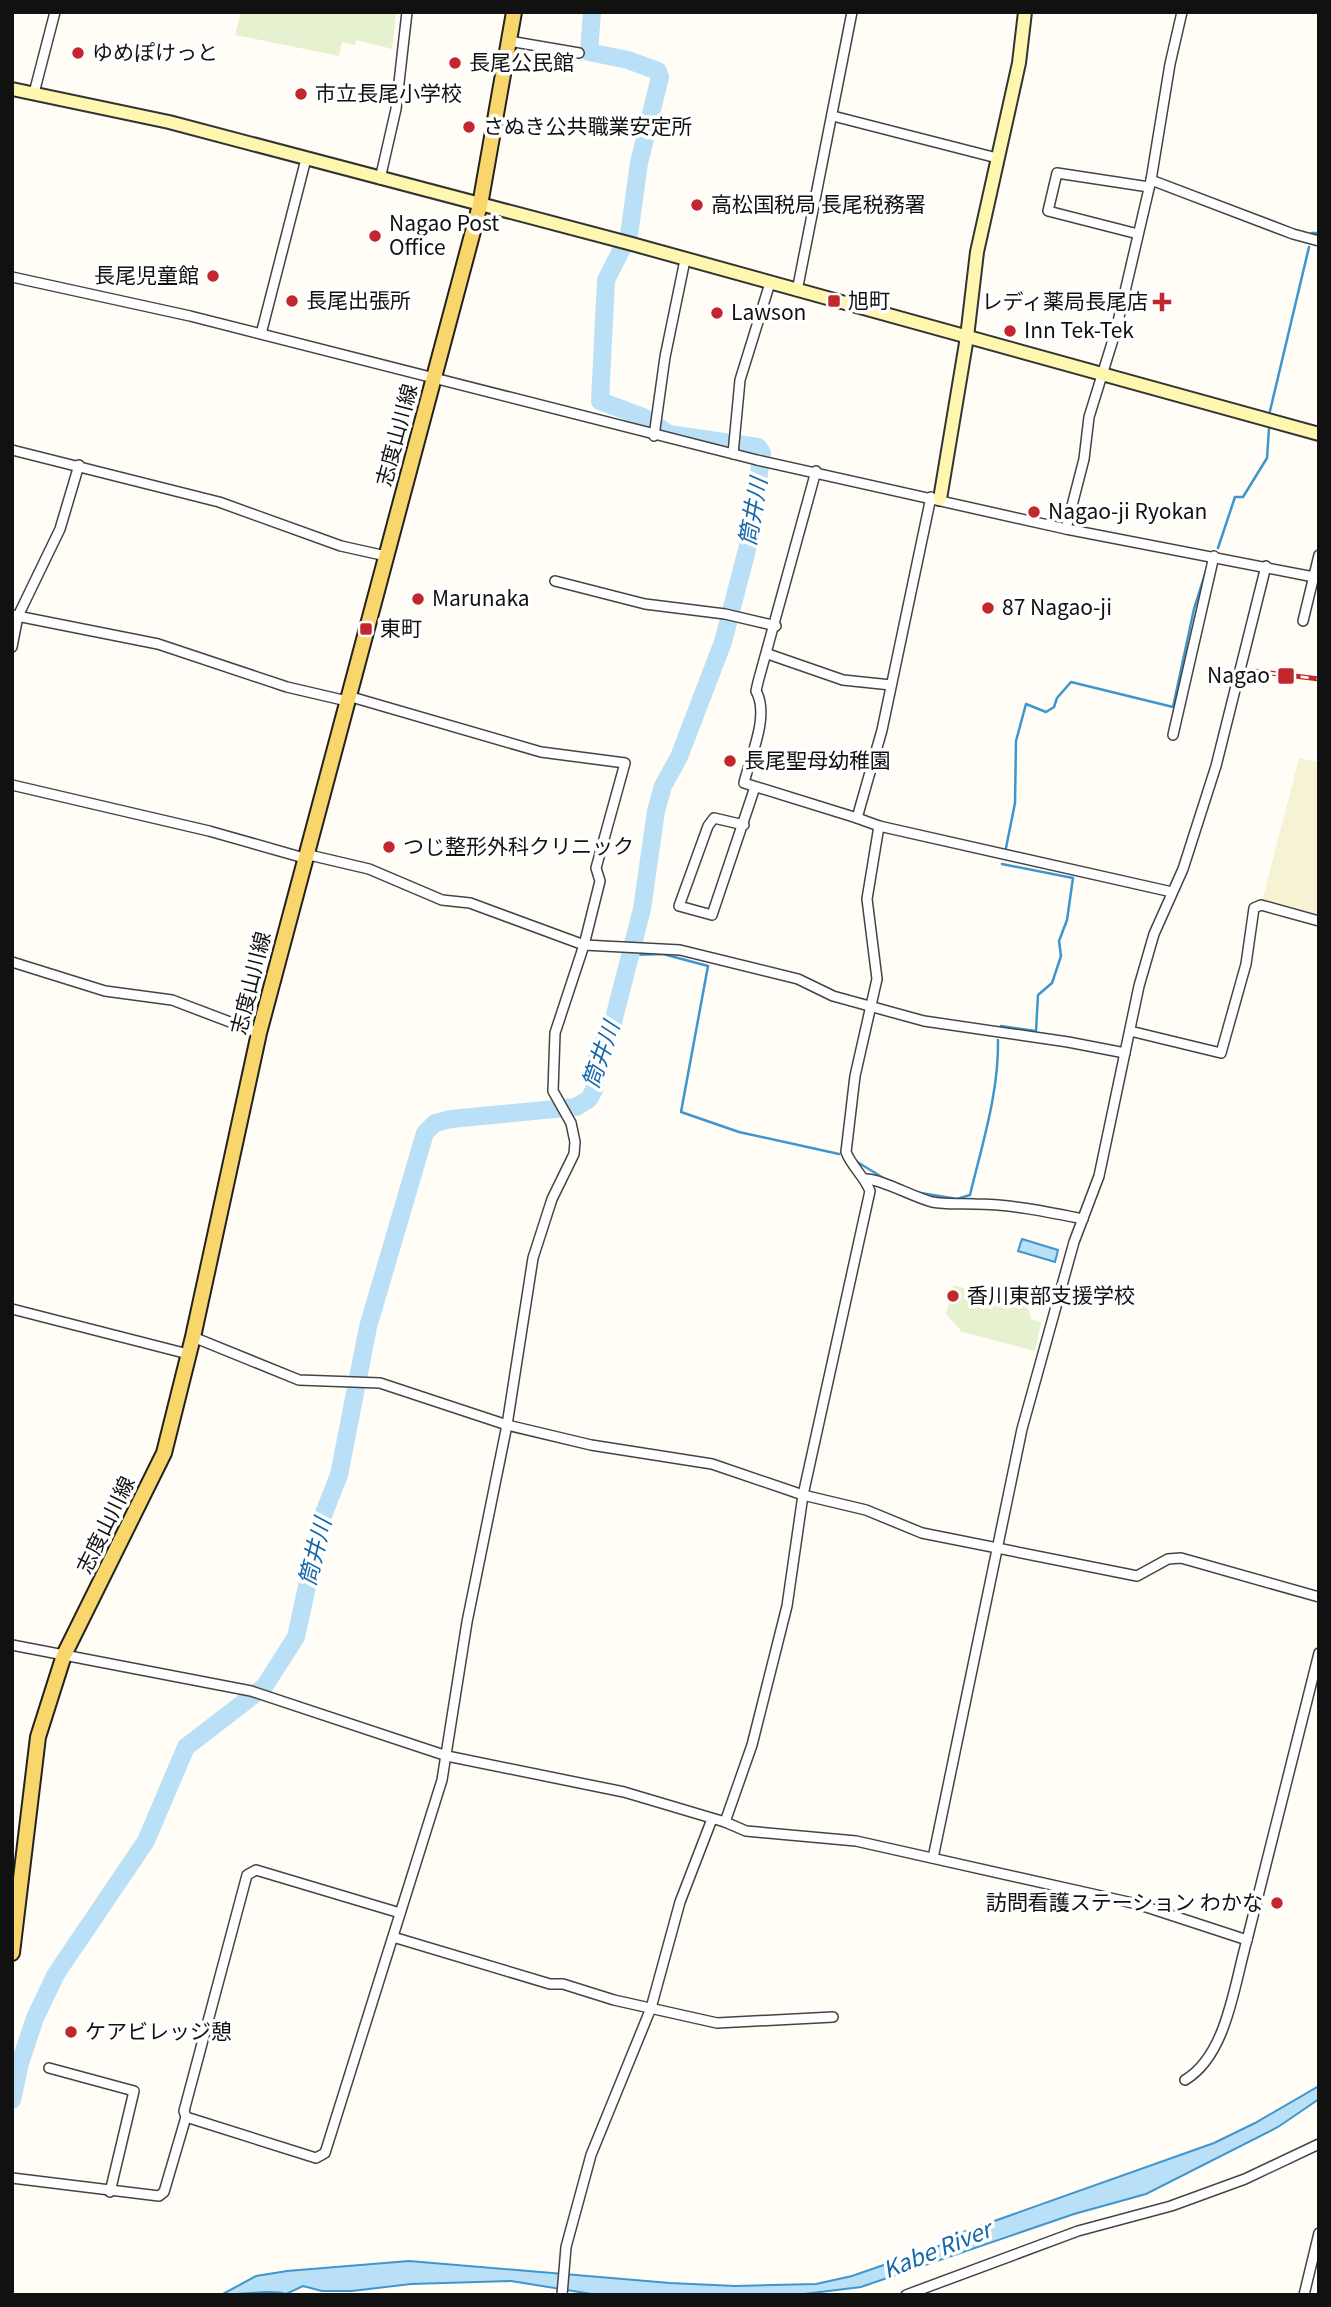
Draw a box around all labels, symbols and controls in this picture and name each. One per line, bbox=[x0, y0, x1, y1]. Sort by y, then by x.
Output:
place label: ゆめぽけっと bbox=[92, 36, 218, 66]
marker: ゆめぽけっと bbox=[70, 45, 86, 61]
place label: 長尾公民館 bbox=[469, 46, 574, 76]
marker: 長尾公民館 bbox=[447, 55, 463, 71]
place label: 市立長尾小学校 bbox=[315, 77, 462, 107]
marker: 市立長尾小学校 bbox=[293, 86, 309, 102]
place label: さぬき公共職業安定所 bbox=[483, 110, 693, 140]
marker: さぬき公共職業安定所 bbox=[461, 119, 477, 135]
place label: 高松国税局 長尾税務署 bbox=[711, 188, 926, 218]
marker: 高松国税局 長尾税務署 bbox=[689, 197, 705, 213]
place label: Nagao Post Office bbox=[389, 207, 499, 261]
marker: Nagao Post Office bbox=[367, 228, 383, 244]
place label: 長尾児童館 bbox=[94, 259, 199, 289]
marker: 長尾児童館 bbox=[205, 268, 221, 284]
place label: 長尾出張所 bbox=[306, 284, 411, 314]
place label: 旭町 bbox=[848, 284, 890, 314]
place label: レディ薬局長尾店 bbox=[981, 285, 1148, 315]
marker: 長尾出張所 bbox=[284, 293, 300, 309]
marker: 旭町 bbox=[826, 293, 842, 309]
marker: レディ薬局長尾店 bbox=[1154, 294, 1170, 310]
place label: Lawson bbox=[731, 296, 806, 326]
marker: Lawson bbox=[709, 305, 725, 321]
place label: Inn Tek-Tek bbox=[1024, 314, 1134, 344]
marker: Inn Tek-Tek bbox=[1002, 323, 1018, 339]
street label: 志度山川線 bbox=[367, 380, 423, 489]
water label: 筒井川 bbox=[728, 472, 774, 549]
place label: Nagao-ji Ryokan bbox=[1048, 495, 1207, 525]
marker: Nagao-ji Ryokan bbox=[1026, 504, 1042, 520]
place label: Marunaka bbox=[432, 582, 530, 612]
marker: Marunaka bbox=[410, 591, 426, 607]
place label: 87 Nagao-ji bbox=[1002, 591, 1112, 621]
marker: 87 Nagao-ji bbox=[980, 600, 996, 616]
place label: 東町 bbox=[380, 612, 422, 642]
marker: 東町 bbox=[358, 621, 374, 637]
place label: Nagao bbox=[1207, 659, 1270, 689]
marker: Nagao bbox=[1276, 666, 1296, 686]
place label: 長尾聖母幼稚園 bbox=[744, 744, 891, 774]
marker: 長尾聖母幼稚園 bbox=[722, 753, 738, 769]
place label: つじ整形外科クリニック bbox=[403, 830, 634, 860]
marker: つじ整形外科クリニック bbox=[381, 839, 397, 855]
street label: 志度山川線 bbox=[222, 928, 276, 1037]
water label: 筒井川 bbox=[572, 1013, 627, 1093]
place label: 香川東部支援学校 bbox=[967, 1279, 1135, 1309]
marker: 香川東部支援学校 bbox=[945, 1288, 961, 1304]
street label: 志度山川線 bbox=[68, 1470, 141, 1578]
water label: 筒井川 bbox=[288, 1511, 339, 1589]
place label: 訪問看護ステーション わかな bbox=[986, 1886, 1263, 1916]
marker: 訪問看護ステーション わかな bbox=[1269, 1895, 1285, 1911]
place label: ケアビレッジ憩 bbox=[85, 2015, 232, 2045]
marker: ケアビレッジ憩 bbox=[63, 2024, 79, 2040]
water label: Kabe River bbox=[877, 2209, 999, 2285]

